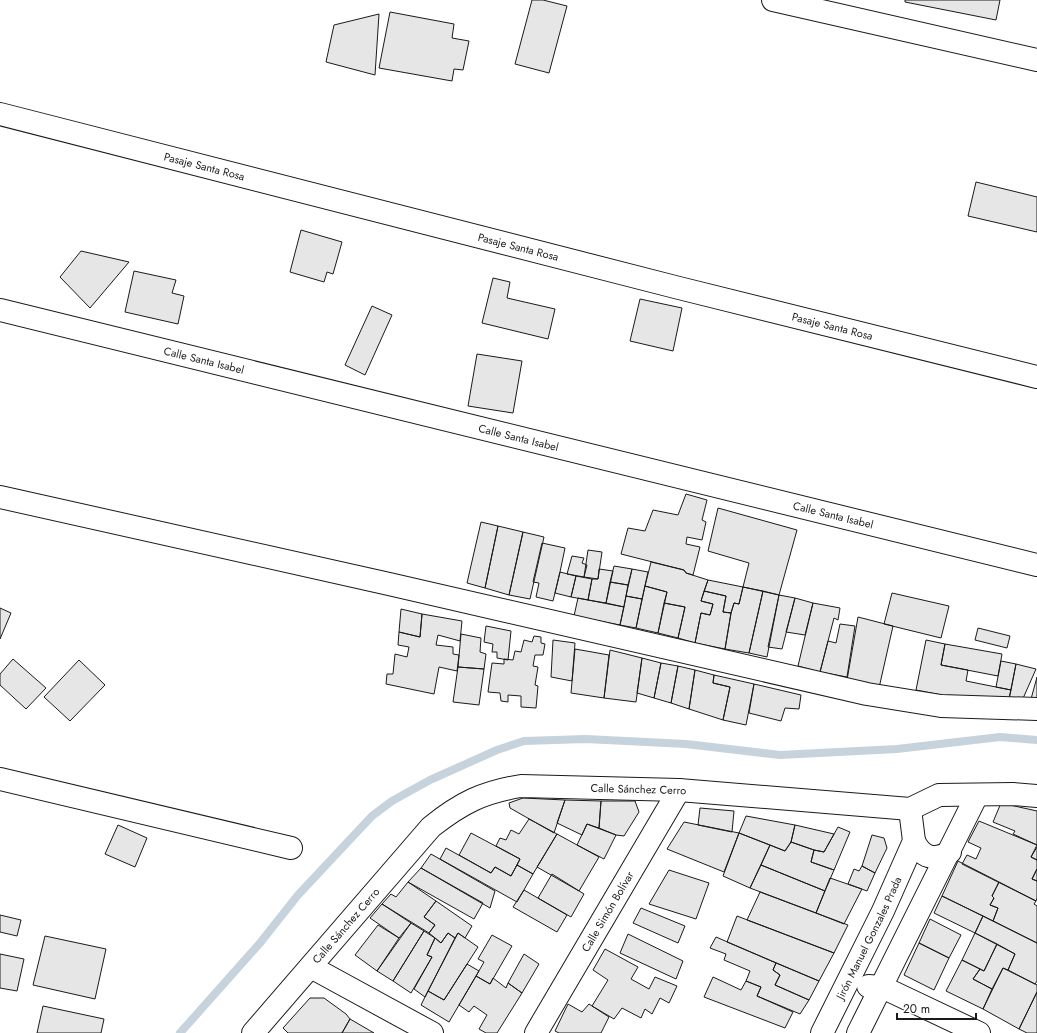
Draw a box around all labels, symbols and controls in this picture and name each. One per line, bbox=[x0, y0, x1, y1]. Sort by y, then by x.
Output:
street label: Pasaje Santa Rosa bbox=[162, 148, 246, 184]
street label: Pasaje Santa Rosa bbox=[476, 229, 560, 265]
street label: Pasaje Santa Rosa bbox=[790, 308, 874, 344]
street label: Calle Santa Isabel bbox=[162, 343, 246, 378]
street label: Calle Santa Isabel bbox=[477, 420, 560, 455]
street label: Calle Santa Isabel bbox=[791, 497, 875, 532]
street label: Calle Sánchez Cerro bbox=[590, 780, 687, 799]
street label: Calle Simón Bolívar bbox=[578, 868, 638, 955]
street label: Jirón Manuel Gonzales Prada bbox=[831, 874, 905, 1004]
street label: Calle Sánchez Cerro bbox=[309, 884, 383, 967]
scale bar bbox=[897, 995, 976, 1021]
text: 20 m bbox=[903, 1000, 930, 1018]

